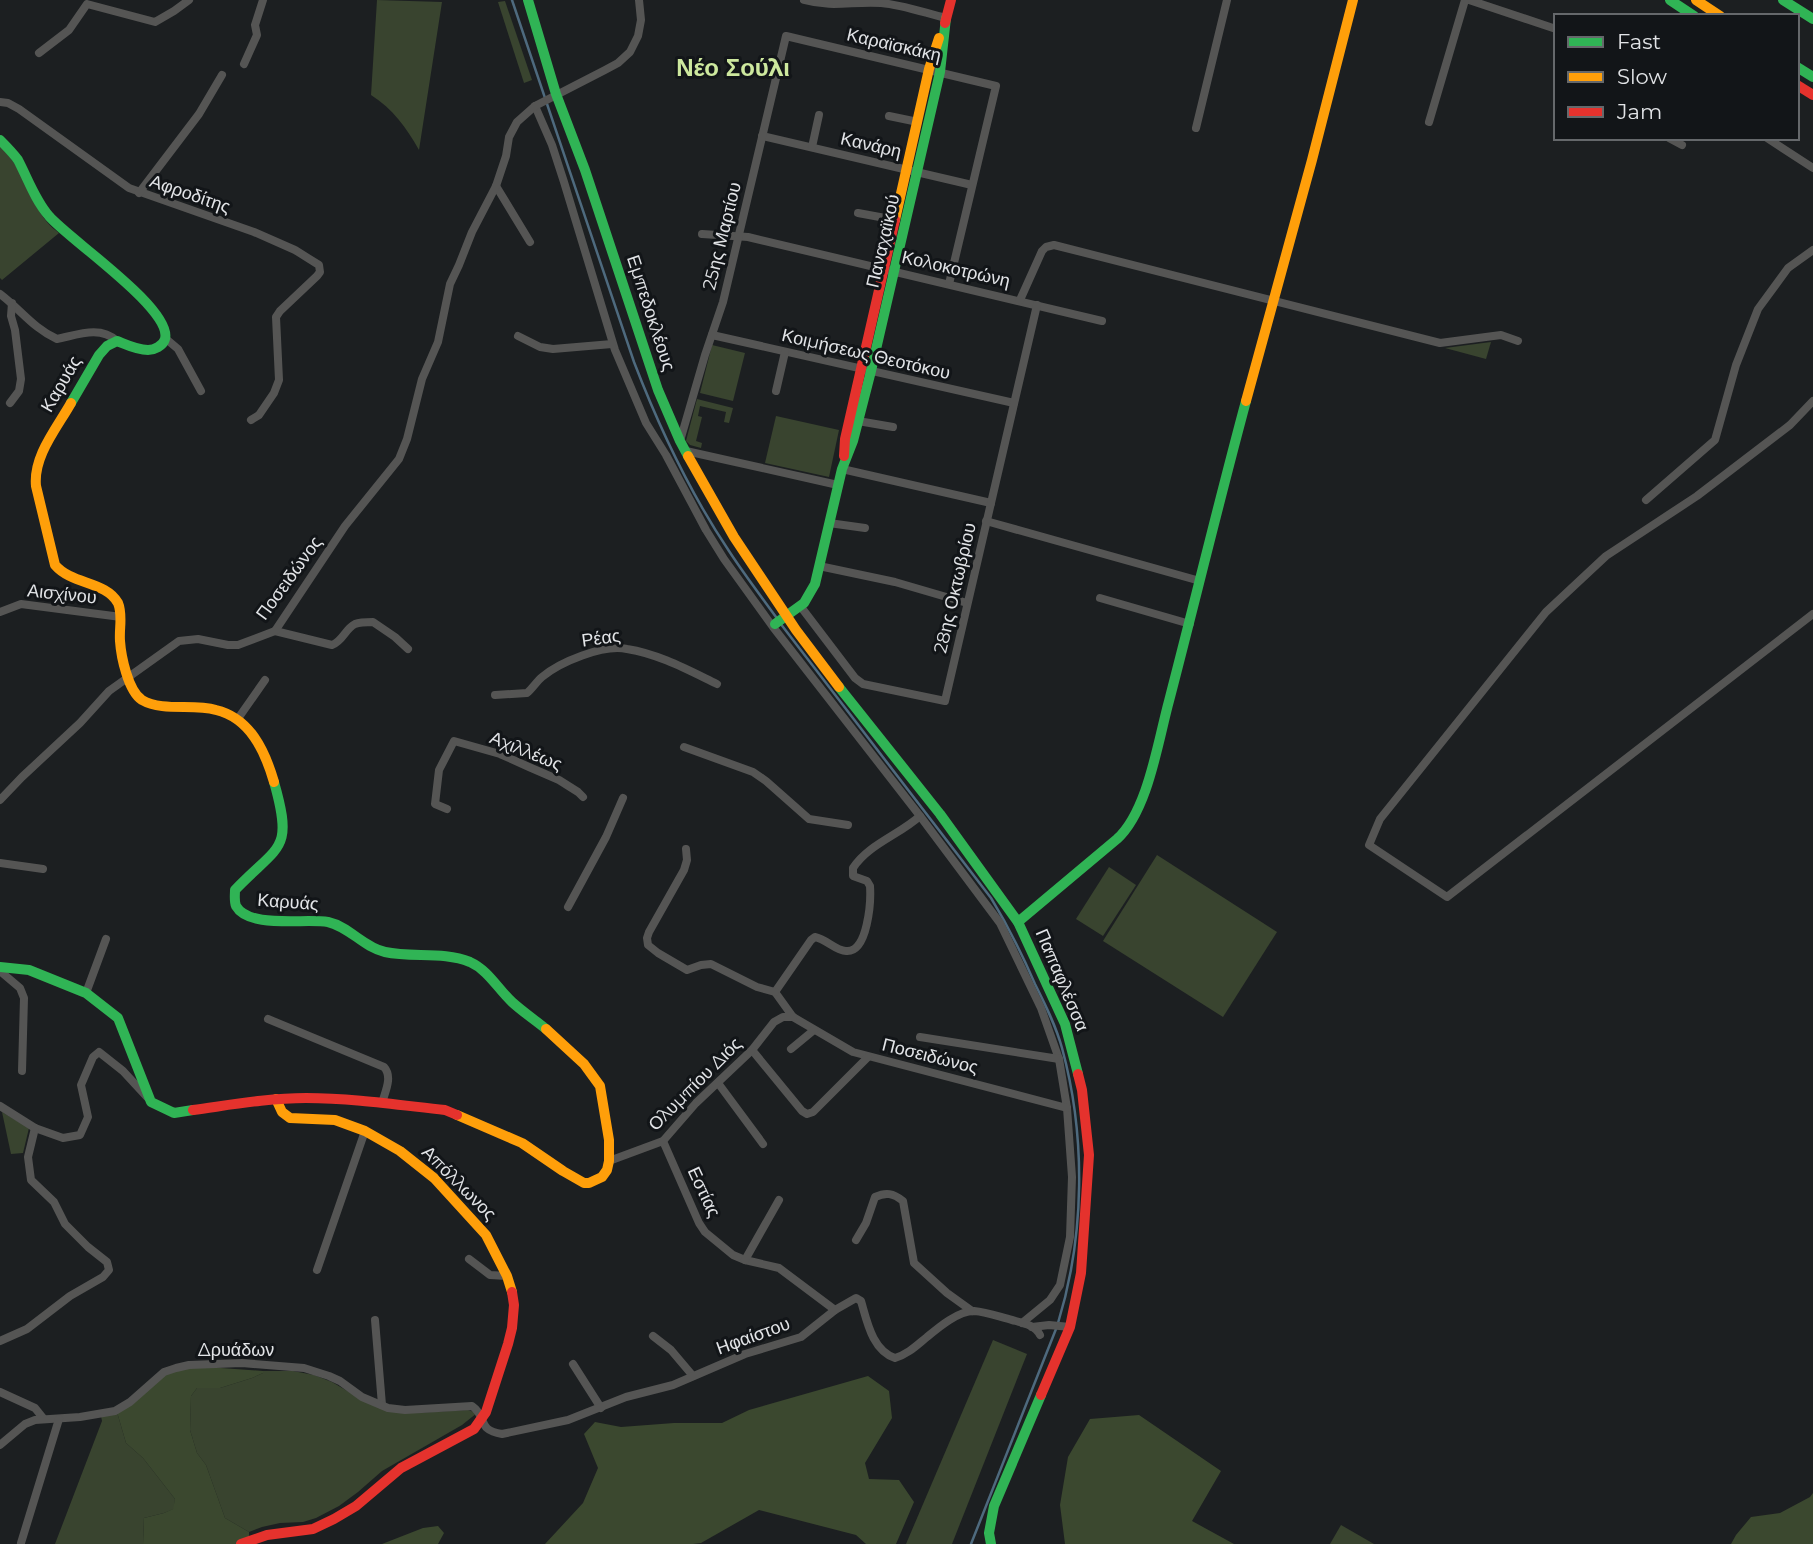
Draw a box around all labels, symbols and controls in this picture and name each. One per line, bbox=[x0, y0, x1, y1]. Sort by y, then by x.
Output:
legend bbox=[1554, 14, 1799, 140]
street label: Καραϊσκάκη bbox=[845, 23, 943, 67]
text: Fast bbox=[1617, 29, 1661, 54]
district label: Νέο Σούλι bbox=[676, 53, 790, 82]
text: Slow bbox=[1617, 64, 1667, 89]
text: Jam bbox=[1616, 99, 1662, 124]
street label: Κανάρη bbox=[838, 127, 904, 163]
street label: Αφροδίτης bbox=[147, 170, 233, 218]
street label: 25ης Μαρτίου bbox=[698, 180, 746, 292]
street label: Παναχαϊκού bbox=[862, 192, 904, 290]
street label: Κολοκοτρώνη bbox=[900, 246, 1012, 292]
street label: Εμπεδοκλέους bbox=[622, 252, 680, 374]
street label: Κοιμήσεως Θεοτόκου bbox=[780, 324, 952, 384]
street label: Καρυάς bbox=[36, 352, 86, 416]
street label: 28ης Οκτωβρίου bbox=[929, 521, 981, 655]
street label: Ποσειδώνος bbox=[251, 532, 327, 624]
street label: Αισχίνου bbox=[26, 579, 98, 609]
street label: Ρέας bbox=[580, 624, 622, 652]
street label: Αχιλλέως bbox=[487, 727, 566, 776]
street label: Καρυάς bbox=[257, 889, 320, 915]
street label: Παπαφλέσσα bbox=[1031, 926, 1093, 1034]
street label: Ολυμπίου Διός bbox=[644, 1033, 746, 1135]
street label: Ποσειδώνος bbox=[880, 1033, 980, 1079]
street label: Απόλλωνος bbox=[417, 1141, 501, 1225]
street label: Εστίας bbox=[683, 1163, 725, 1221]
street label: Ηφαίστου bbox=[713, 1313, 793, 1359]
street label: Δρυάδων bbox=[198, 1339, 274, 1361]

